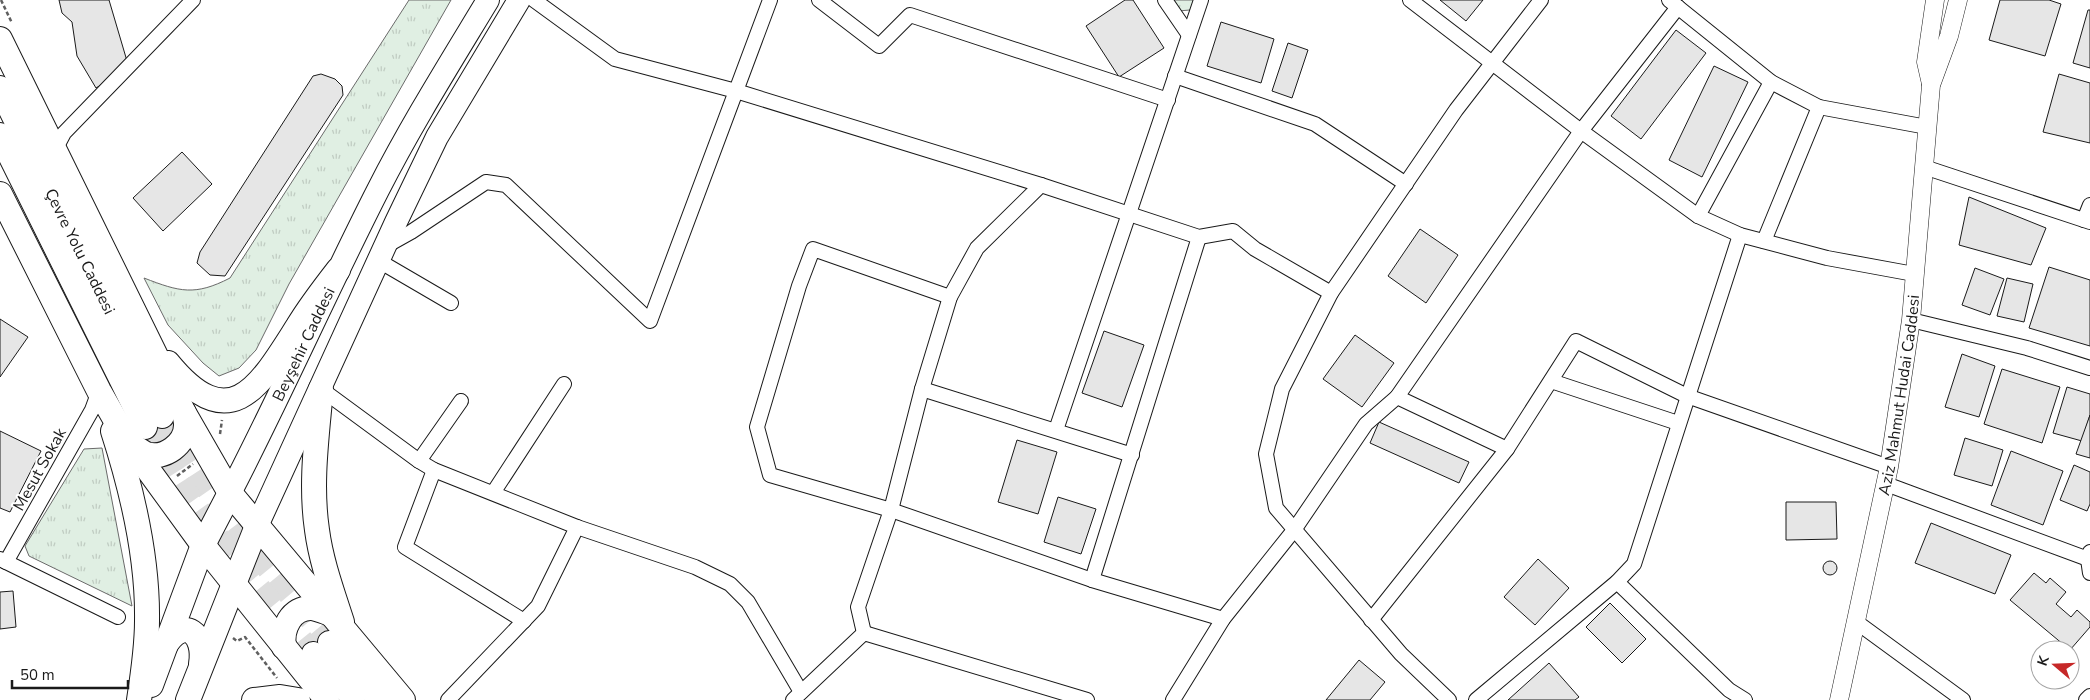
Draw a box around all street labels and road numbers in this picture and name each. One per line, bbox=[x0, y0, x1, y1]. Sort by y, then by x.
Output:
street label: Çevre Yolu Caddesi bbox=[39, 185, 120, 318]
street label: Beyşehir Caddesi bbox=[267, 284, 341, 405]
street label: Aziz Mahmut Hudai Caddesi bbox=[1873, 294, 1925, 497]
street label: Mesut Sokak bbox=[8, 423, 72, 515]

